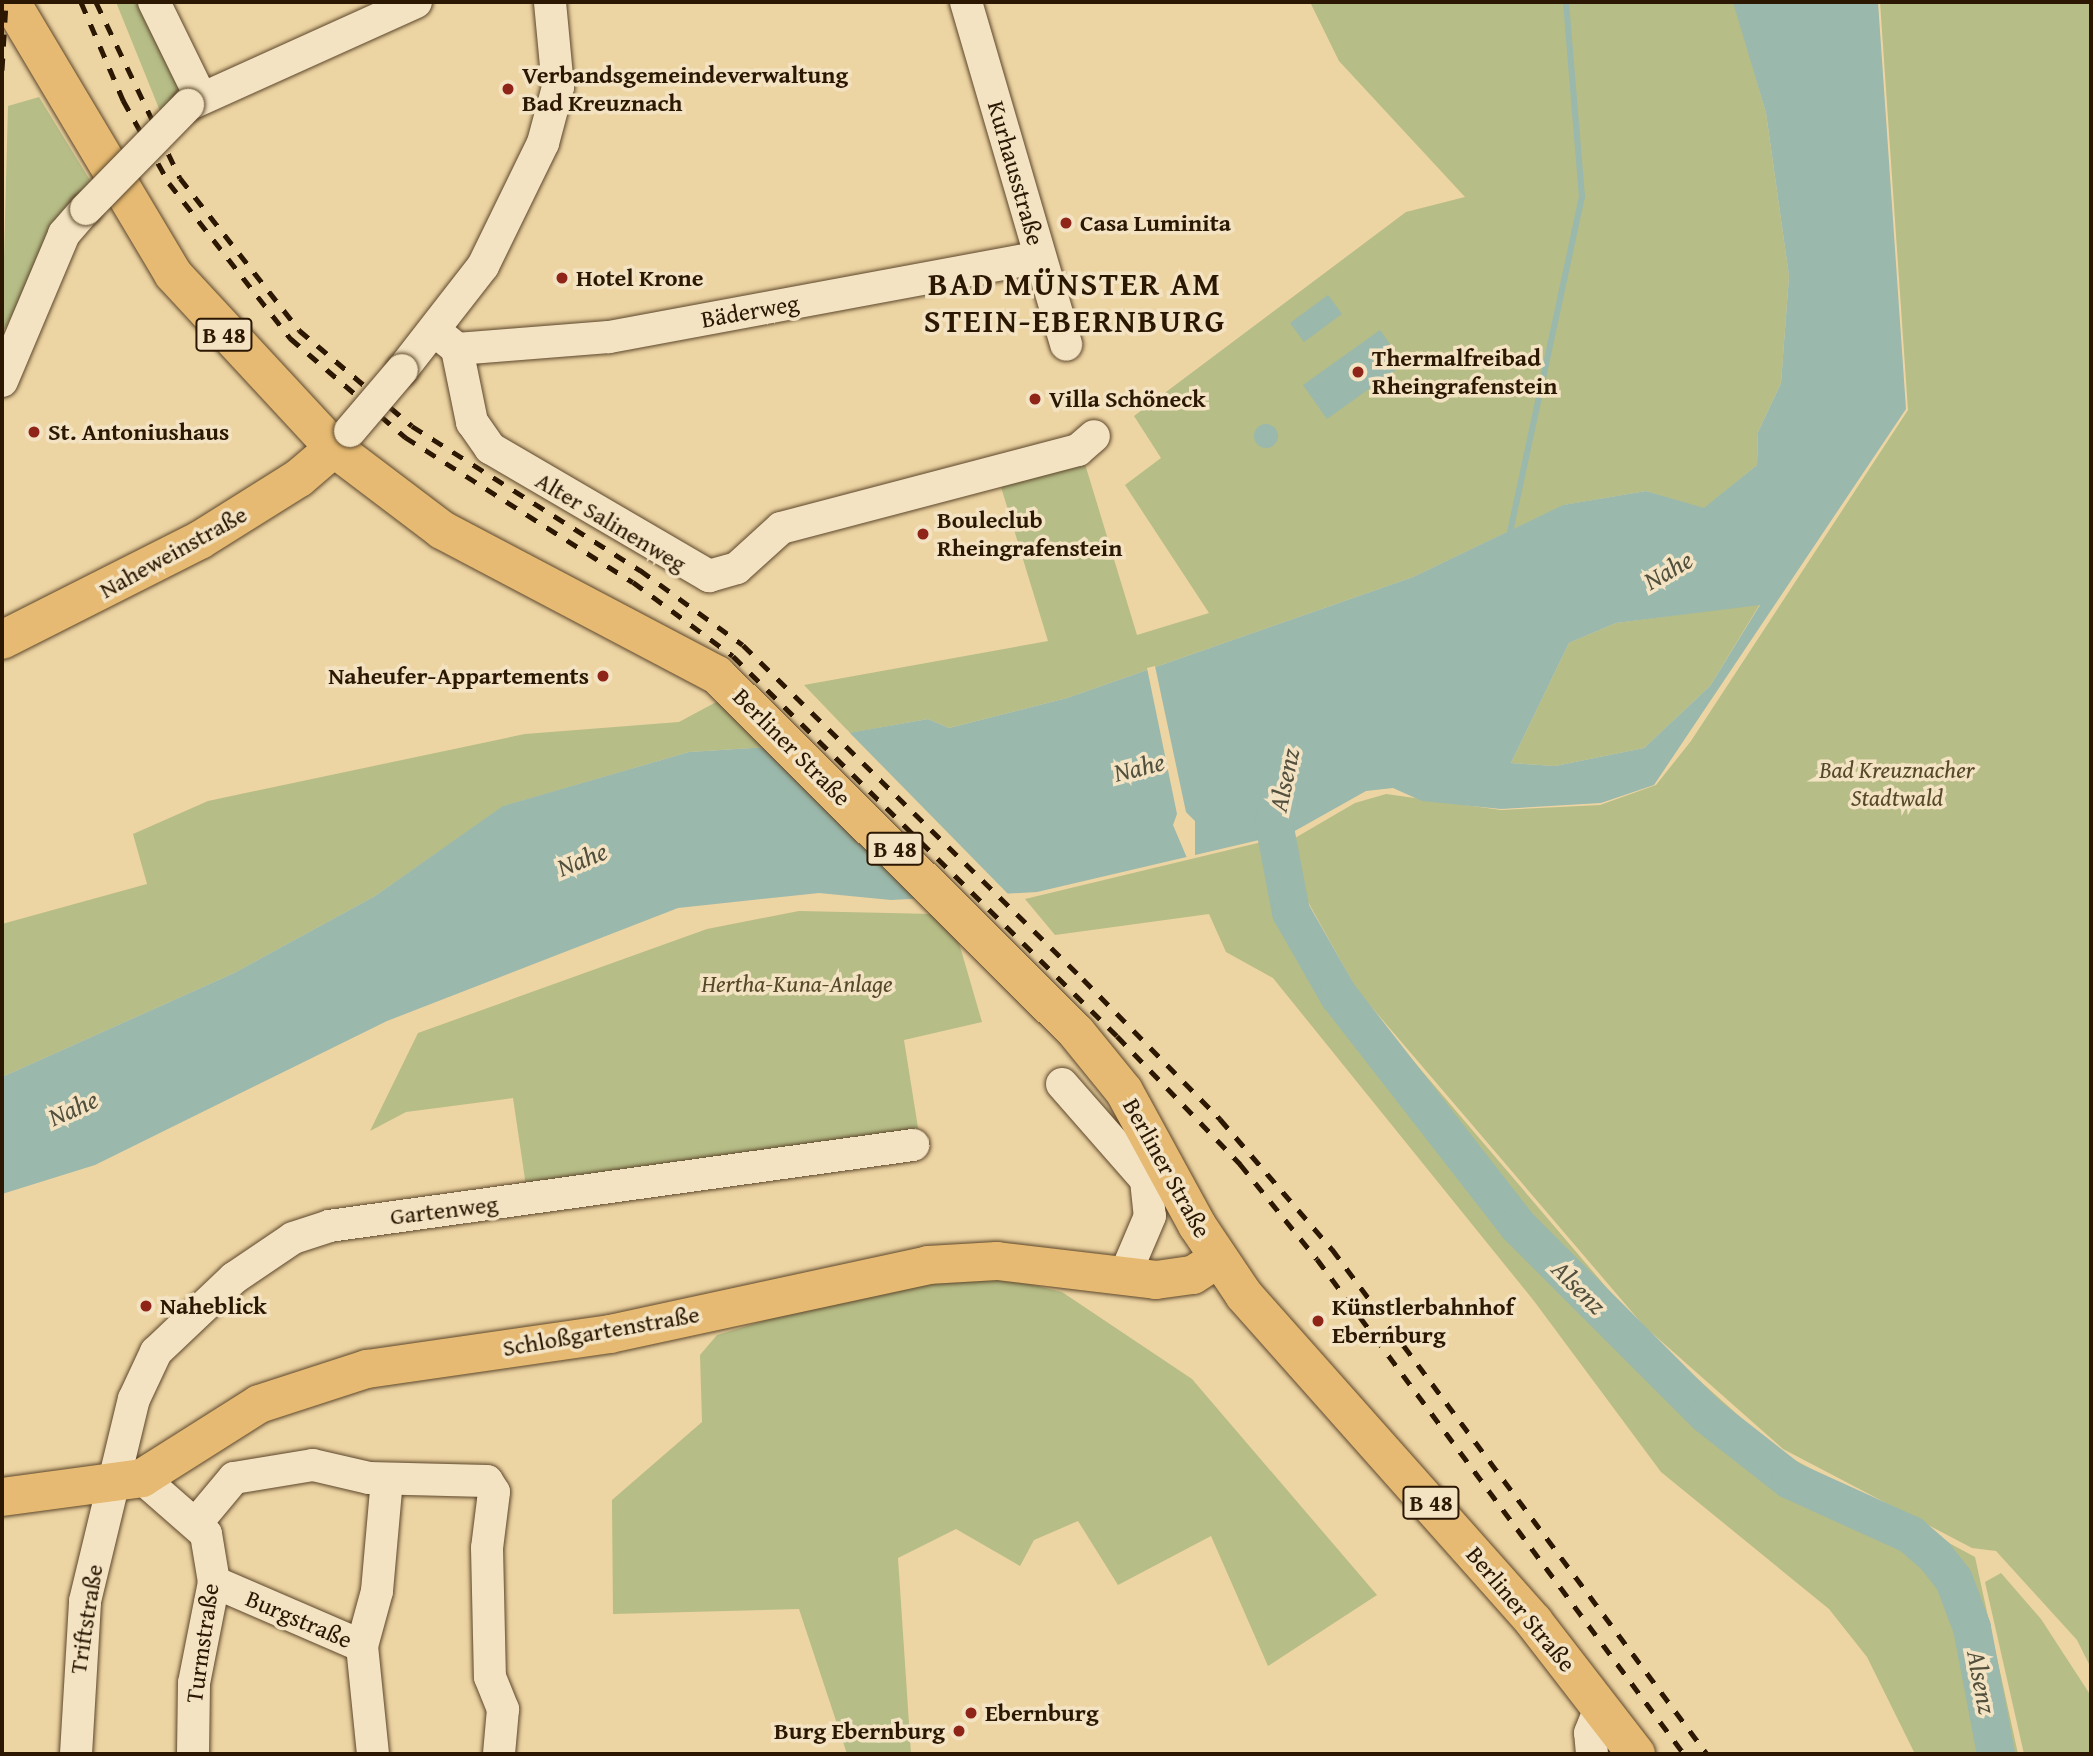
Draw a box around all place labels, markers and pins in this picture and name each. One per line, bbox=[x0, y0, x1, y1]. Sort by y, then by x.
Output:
place label: Verbandsgemeindeverwaltung Bad Kreuznach bbox=[522, 61, 848, 117]
marker: Verbandsgemeindeverwaltung Bad Kreuznach bbox=[500, 81, 516, 97]
place label: Casa Luminita bbox=[1080, 209, 1231, 237]
marker: Casa Luminita bbox=[1058, 215, 1074, 231]
place label: Hotel Krone bbox=[576, 264, 704, 292]
marker: Hotel Krone bbox=[554, 270, 570, 286]
place label: Thermalfreibad Rheingrafenstein bbox=[1372, 344, 1557, 400]
marker: Thermalfreibad Rheingrafenstein bbox=[1350, 364, 1366, 380]
place label: Villa Schöneck bbox=[1049, 385, 1206, 413]
marker: Villa Schöneck bbox=[1027, 391, 1043, 407]
place label: St. Antoniushaus bbox=[48, 418, 229, 446]
marker: St. Antoniushaus bbox=[26, 424, 42, 440]
place label: Bouleclub Rheingrafenstein bbox=[937, 506, 1122, 562]
marker: Bouleclub Rheingrafenstein bbox=[915, 526, 931, 542]
place label: Naheufer-Appartements bbox=[328, 662, 589, 690]
marker: Naheufer-Appartements bbox=[595, 668, 611, 684]
place label: Naheblick bbox=[160, 1292, 267, 1320]
place label: Künstlerbahnhof Ebernburg bbox=[1332, 1293, 1514, 1349]
marker: Naheblick bbox=[138, 1298, 154, 1314]
marker: Künstlerbahnhof Ebernburg bbox=[1310, 1313, 1326, 1329]
place label: Ebernburg bbox=[985, 1699, 1099, 1727]
marker: Ebernburg bbox=[963, 1705, 979, 1721]
place label: Burg Ebernburg bbox=[774, 1717, 945, 1745]
marker: Burg Ebernburg bbox=[951, 1723, 967, 1739]

